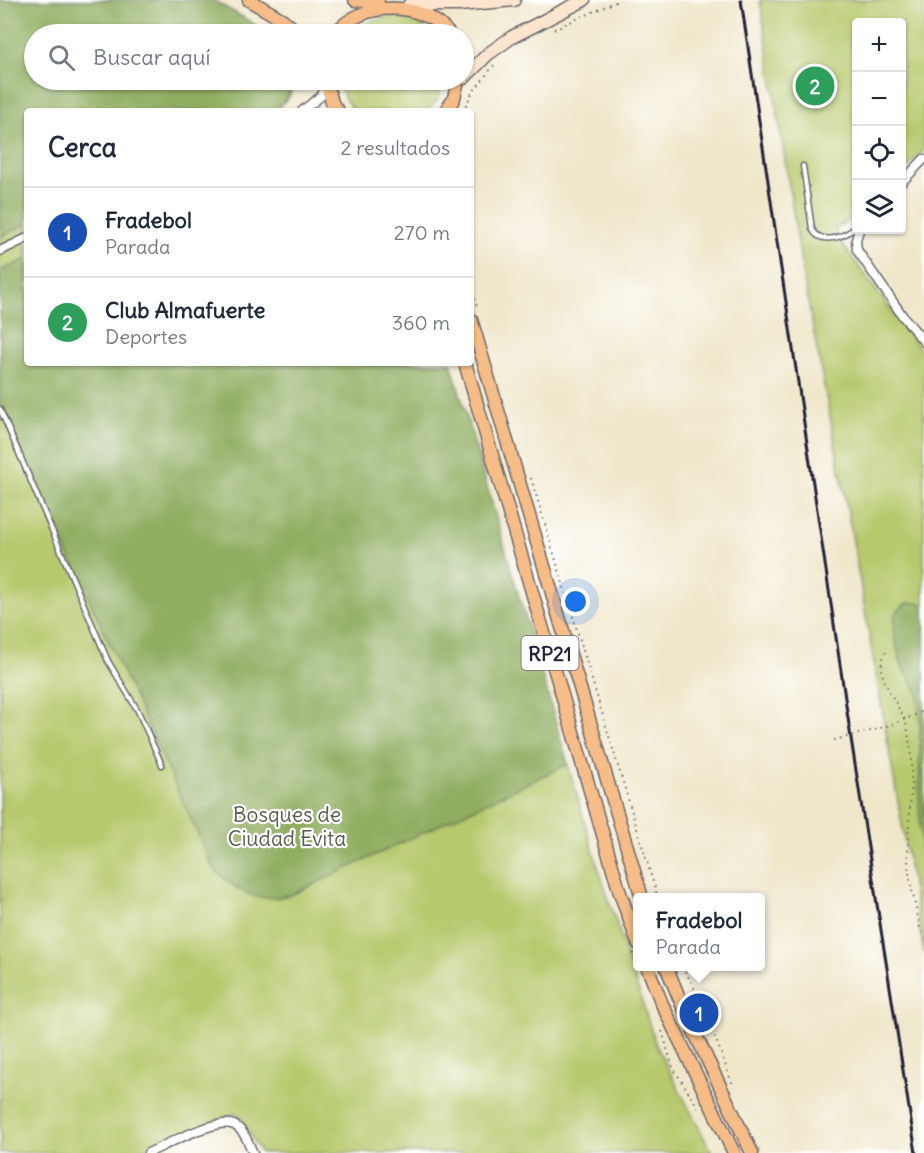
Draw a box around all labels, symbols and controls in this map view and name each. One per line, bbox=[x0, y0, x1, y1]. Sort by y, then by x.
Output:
map controls bbox=[852, 18, 906, 234]
button: + bbox=[852, 18, 906, 72]
search box bbox=[24, 24, 474, 90]
icon: search bbox=[45, 41, 78, 74]
text: Buscar aquí bbox=[93, 43, 210, 71]
pin: 2 bbox=[796, 64, 834, 109]
button: − bbox=[852, 72, 906, 126]
button: locate bbox=[852, 126, 906, 180]
text: Cerca bbox=[48, 131, 117, 164]
text: 2 resultados bbox=[341, 135, 450, 160]
button: layers bbox=[852, 180, 906, 234]
text: Fradebol bbox=[105, 206, 192, 234]
text: 1 bbox=[64, 220, 71, 245]
text: 270 m bbox=[394, 220, 450, 245]
text: Parada bbox=[105, 234, 170, 259]
text: Club Almafuerte bbox=[105, 296, 265, 324]
text: 2 bbox=[62, 310, 73, 335]
text: 360 m bbox=[392, 310, 450, 335]
text: Deportes bbox=[105, 324, 187, 349]
your location bbox=[561, 587, 590, 616]
road number: RP21 bbox=[522, 636, 578, 670]
park label: Bosques de Ciudad Evita bbox=[228, 801, 346, 852]
popup bbox=[633, 893, 765, 971]
text: Fradebol bbox=[656, 906, 742, 934]
text: Parada bbox=[656, 934, 721, 959]
pin: 1 bbox=[680, 990, 718, 1036]

